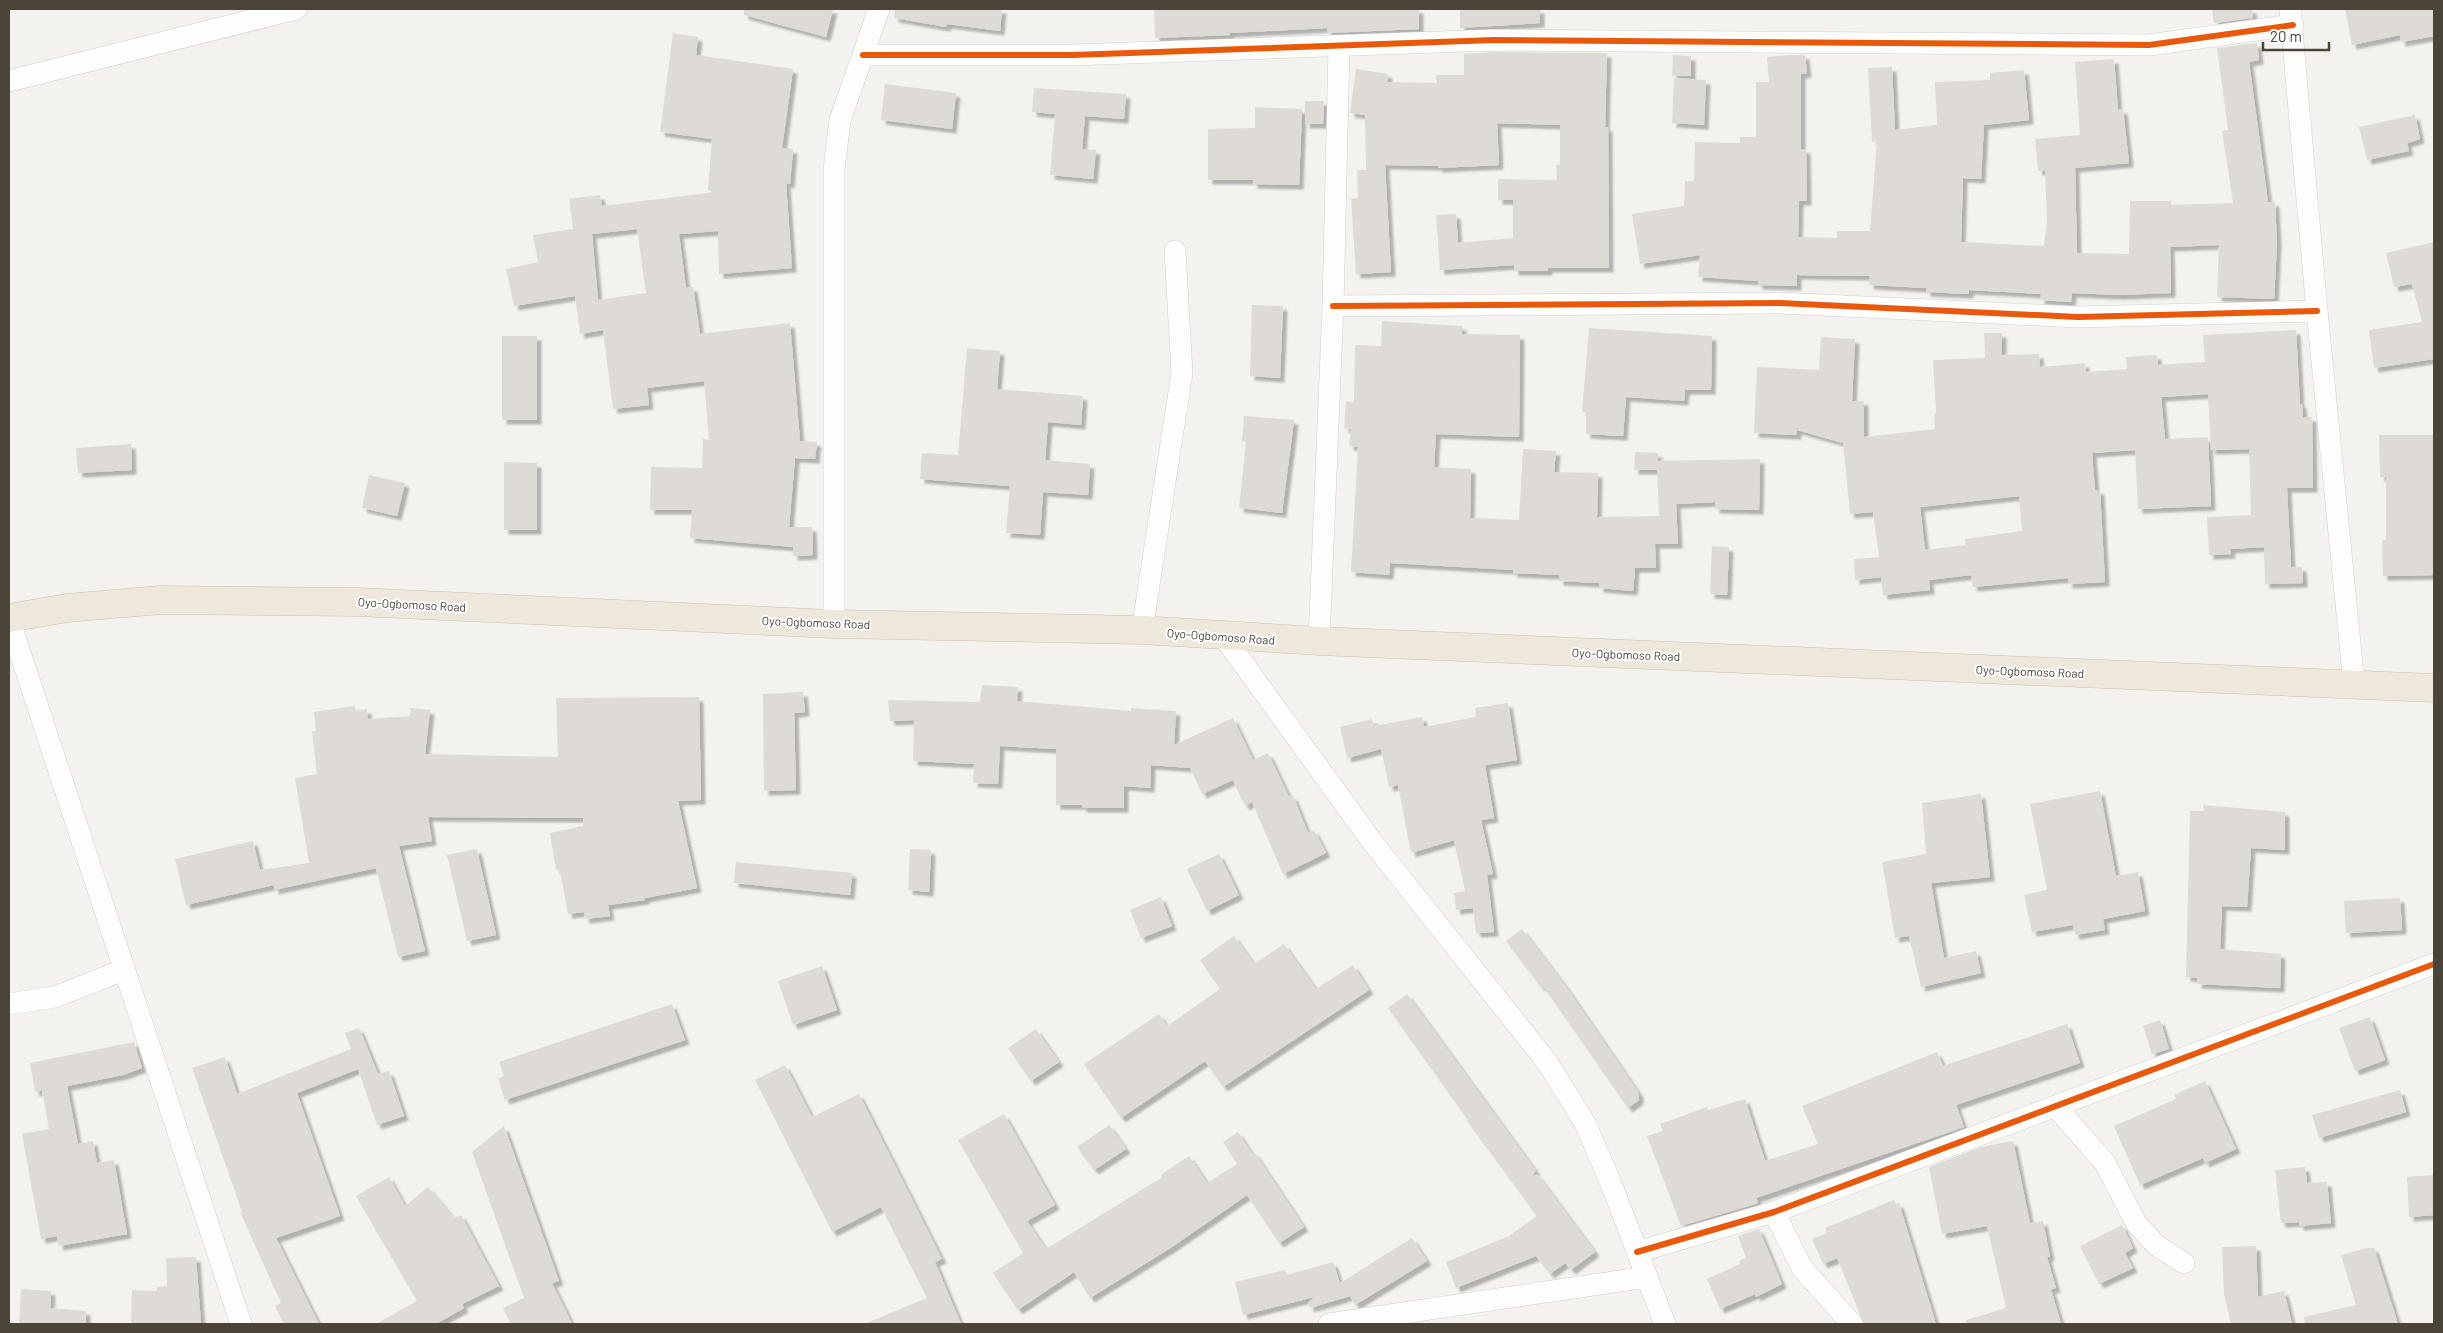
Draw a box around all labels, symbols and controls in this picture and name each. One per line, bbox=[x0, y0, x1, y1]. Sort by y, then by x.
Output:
scale bar bbox=[2263, 20, 2329, 52]
text: 20 m bbox=[2270, 27, 2302, 45]
street label: Oyo-Ogbomoso Road bbox=[357, 594, 467, 614]
street label: Oyo-Ogbomoso Road bbox=[762, 613, 870, 631]
street label: Oyo-Ogbomoso Road bbox=[1166, 625, 1276, 647]
street label: Oyo-Ogbomoso Road bbox=[1572, 645, 1680, 663]
street label: Oyo-Ogbomoso Road bbox=[1976, 662, 2084, 680]

